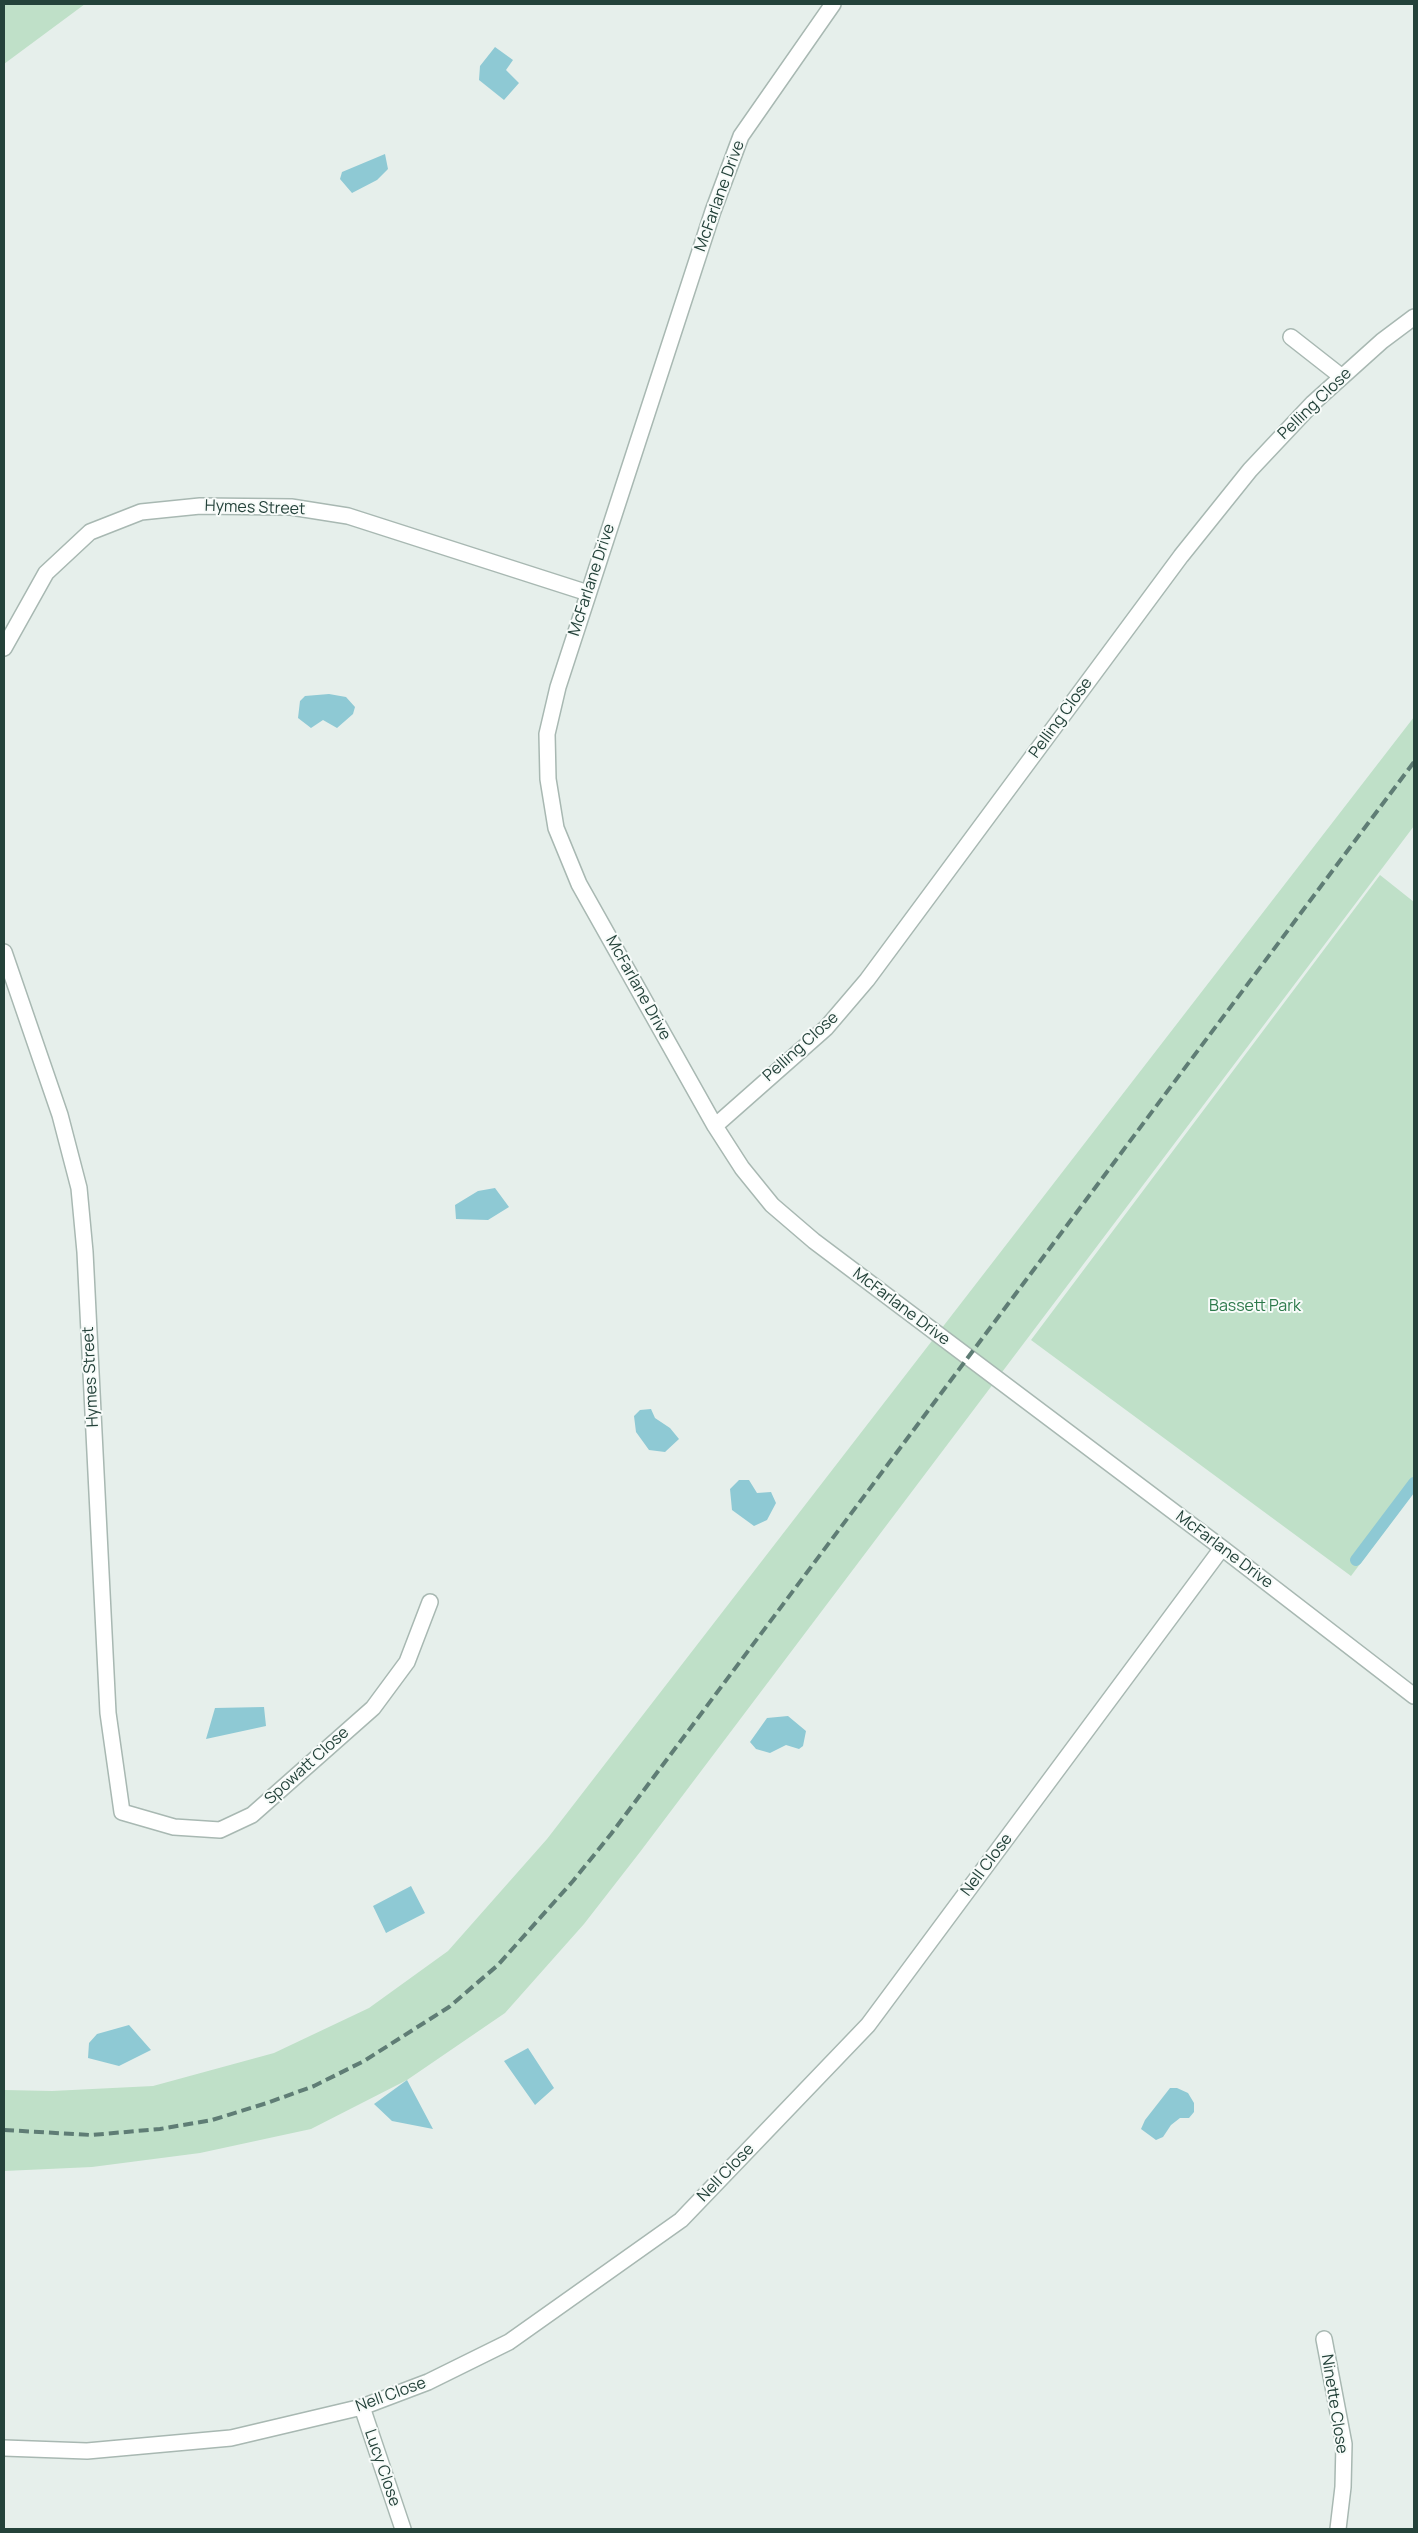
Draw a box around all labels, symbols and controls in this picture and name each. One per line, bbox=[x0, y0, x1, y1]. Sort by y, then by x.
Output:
street label: McFarlane Drive bbox=[691, 138, 749, 254]
street label: Pelling Close bbox=[1274, 364, 1356, 444]
street label: Hymes Street bbox=[204, 497, 306, 519]
street label: McFarlane Drive bbox=[565, 522, 619, 638]
street label: Pelling Close bbox=[1025, 674, 1097, 762]
street label: McFarlane Drive bbox=[601, 932, 675, 1044]
street label: Pelling Close bbox=[759, 1008, 843, 1086]
street label: McFarlane Drive bbox=[849, 1264, 953, 1350]
park label: Bassett Park bbox=[1209, 1297, 1301, 1317]
street label: Hymes Street bbox=[79, 1326, 103, 1428]
street label: McFarlane Drive bbox=[1172, 1507, 1276, 1593]
street label: Spowatt Close bbox=[261, 1723, 353, 1809]
street label: Nell Close bbox=[957, 1830, 1017, 1900]
street label: Nell Close bbox=[694, 2140, 758, 2206]
street label: Ninette Close bbox=[1317, 2353, 1351, 2455]
street label: Nell Close bbox=[353, 2373, 429, 2417]
street label: Lucy Close bbox=[360, 2427, 404, 2509]

